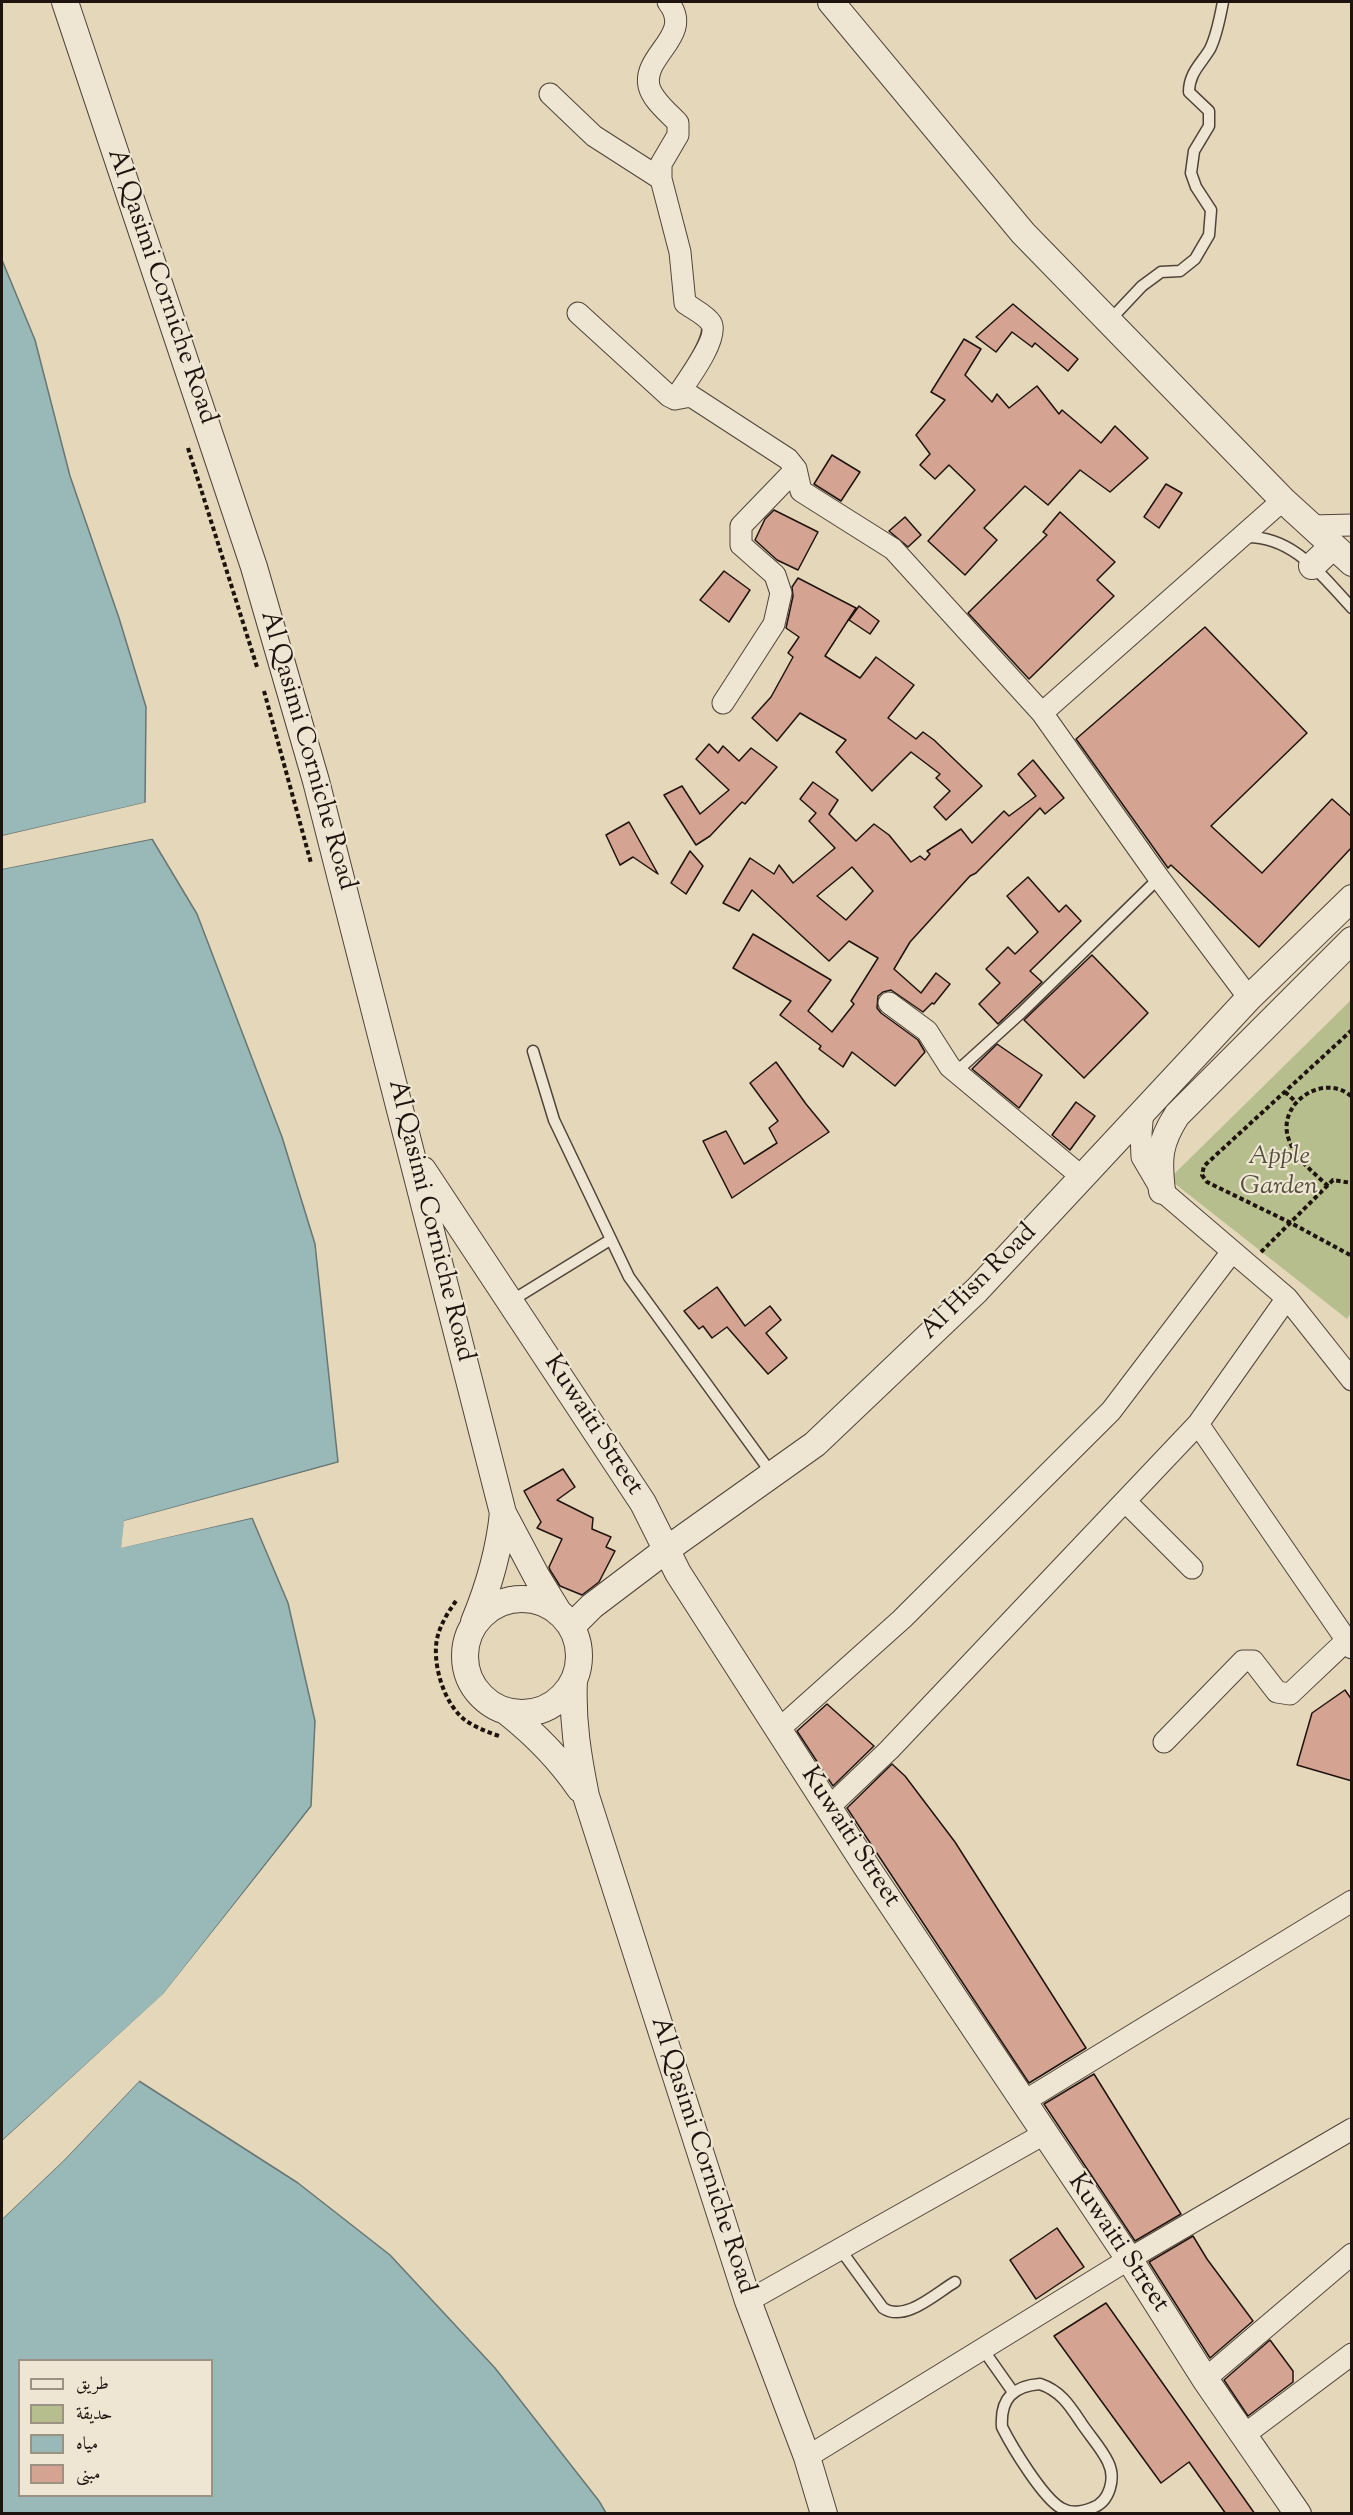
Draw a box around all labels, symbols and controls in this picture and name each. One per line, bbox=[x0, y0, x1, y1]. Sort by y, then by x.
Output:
street label: Al Qasimi Corniche Road bbox=[98, 145, 222, 429]
street label: Al Qasimi Corniche Road bbox=[251, 608, 361, 894]
street label: Al Qasimi Corniche Road bbox=[379, 1077, 479, 1365]
park label: Apple Garden bbox=[1240, 1143, 1318, 1204]
street label: Al Hisn Road bbox=[915, 1218, 1045, 1348]
street label: Kuwaiti Street bbox=[535, 1350, 649, 1502]
street label: Kuwaiti Street bbox=[792, 1762, 906, 1914]
street label: Al Qasimi Corniche Road bbox=[641, 2014, 761, 2298]
street label: Kuwaiti Street bbox=[1059, 2169, 1175, 2319]
legend bbox=[18, 2359, 213, 2497]
text: طريق bbox=[76, 2372, 109, 2398]
text: حديقة bbox=[76, 2402, 112, 2428]
text: مياه bbox=[76, 2432, 98, 2458]
text: مبنى bbox=[76, 2462, 101, 2488]

